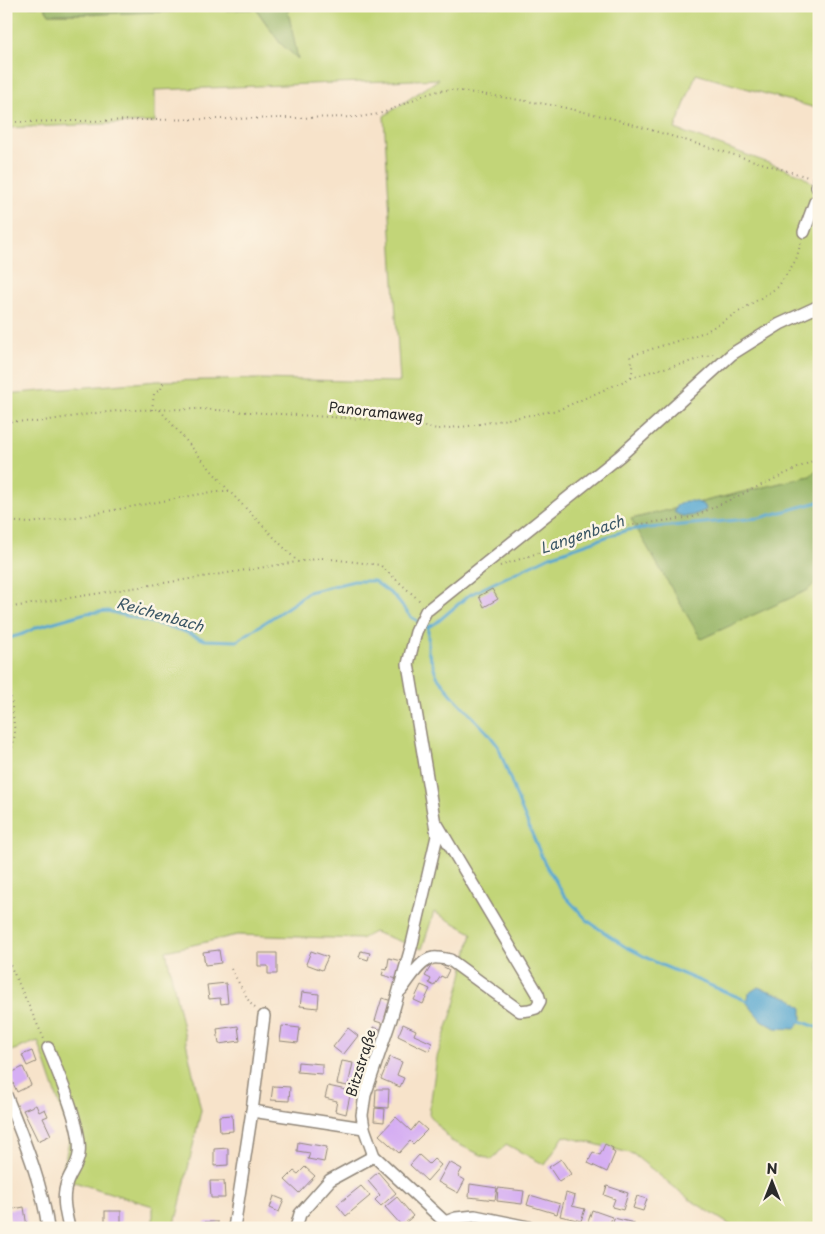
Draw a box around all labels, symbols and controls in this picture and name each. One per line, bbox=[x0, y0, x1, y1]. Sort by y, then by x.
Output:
street label: Panoramaweg bbox=[328, 396, 424, 427]
water label: Langenbach bbox=[536, 508, 627, 559]
water label: Reichenbach bbox=[114, 590, 207, 637]
street label: Bitzstraße bbox=[340, 1027, 381, 1099]
north arrow bbox=[748, 1156, 798, 1206]
text: N bbox=[766, 1158, 778, 1179]

